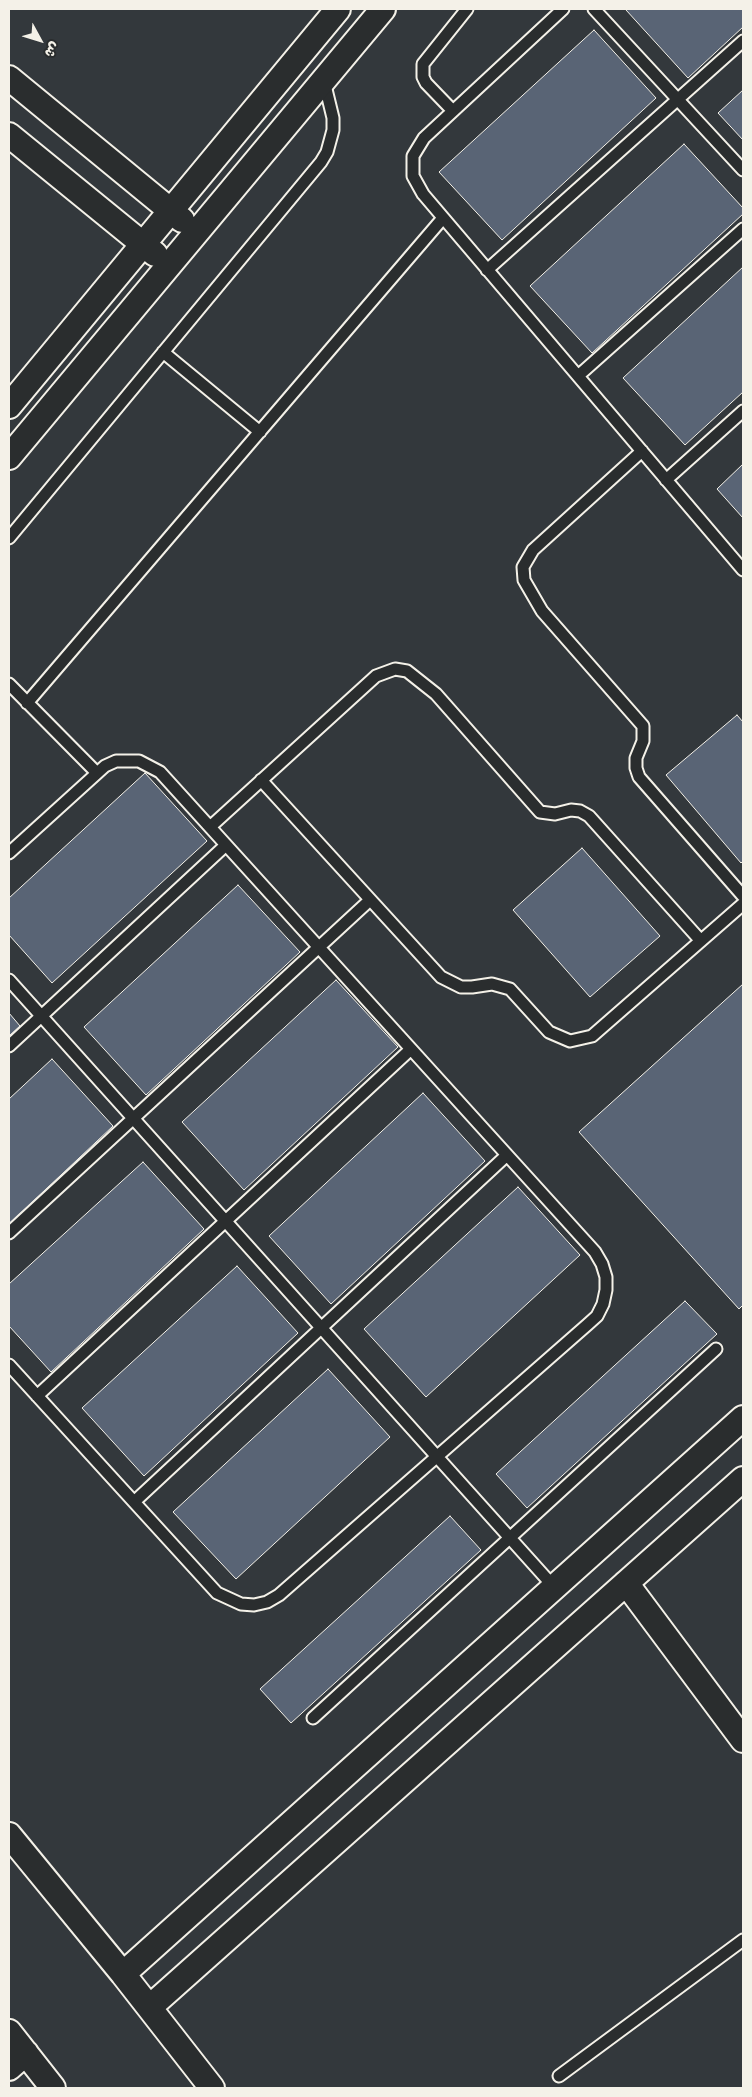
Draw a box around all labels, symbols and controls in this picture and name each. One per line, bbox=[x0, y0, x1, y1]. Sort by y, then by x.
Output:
north arrow bbox=[15, 15, 65, 65]
text: ش bbox=[41, 38, 63, 61]

